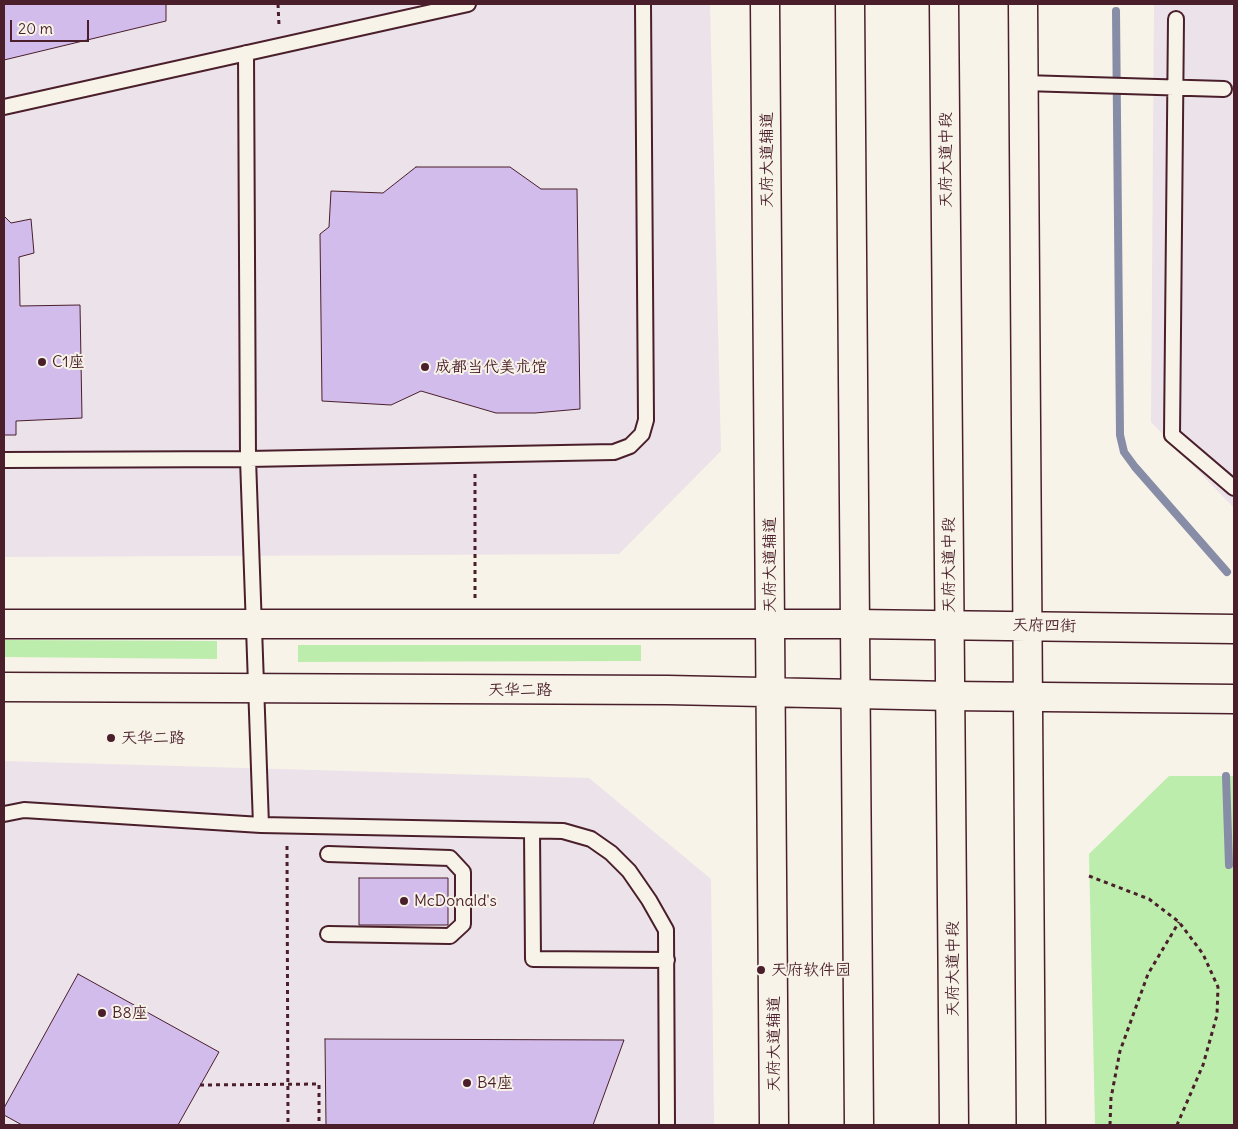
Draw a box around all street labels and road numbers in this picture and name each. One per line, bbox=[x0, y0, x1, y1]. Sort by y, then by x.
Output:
street label: 天府大道辅道 bbox=[757, 112, 777, 208]
street label: 天府大道中段 bbox=[936, 112, 956, 208]
street label: 天府大道辅道 bbox=[760, 517, 780, 613]
street label: 天府大道中段 bbox=[939, 517, 959, 613]
street label: 天府四街 bbox=[1012, 616, 1076, 636]
street label: 天华二路 bbox=[488, 680, 552, 700]
street label: 天府大道中段 bbox=[943, 921, 963, 1017]
street label: 天府大道辅道 bbox=[764, 996, 784, 1092]

